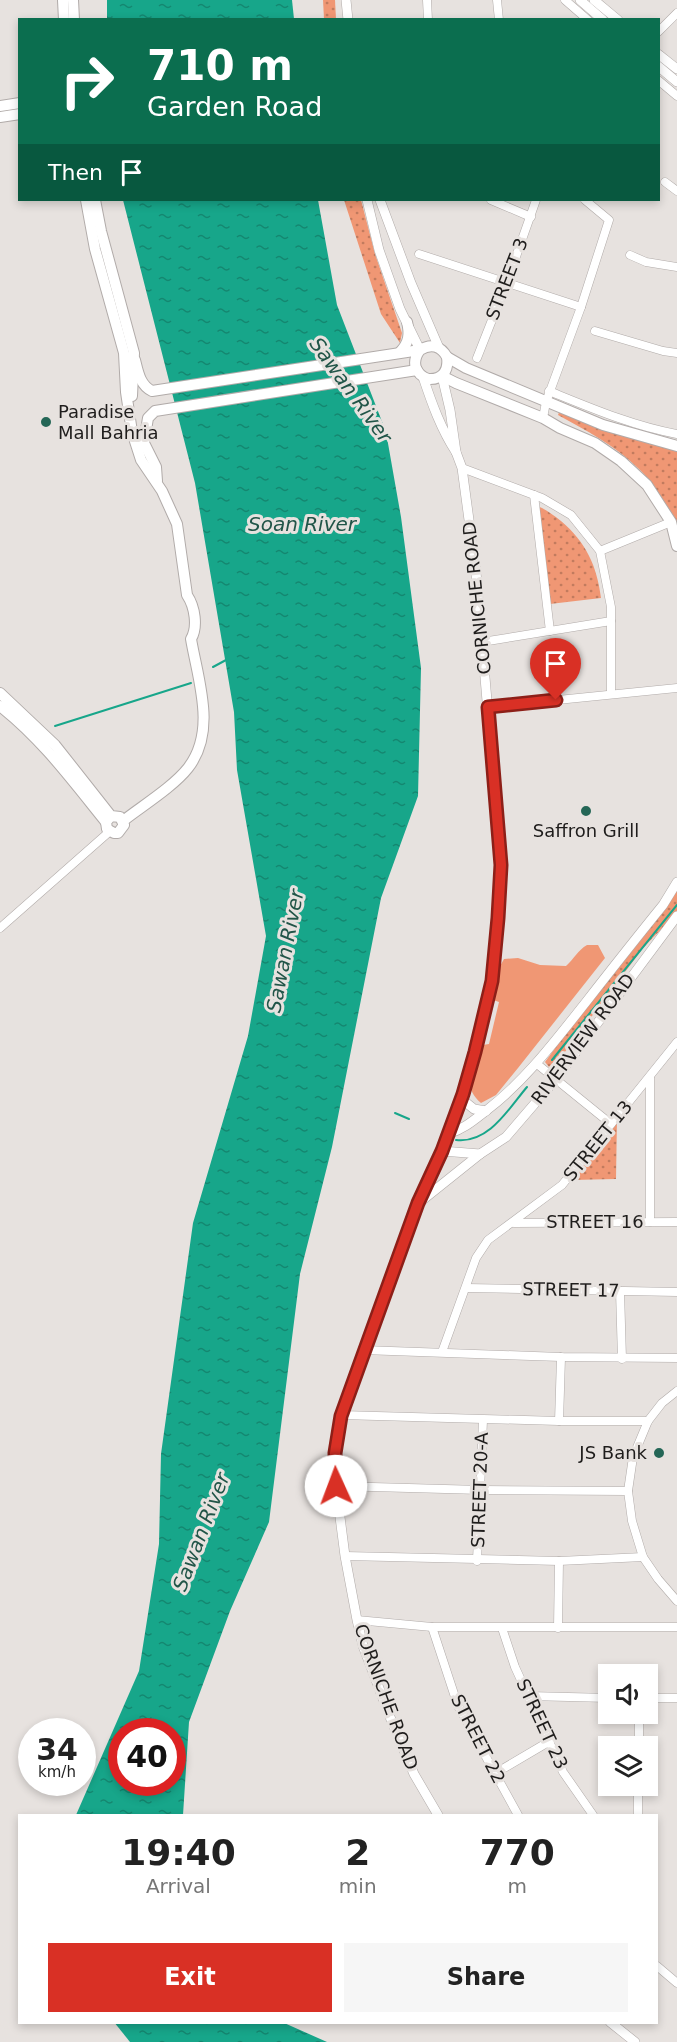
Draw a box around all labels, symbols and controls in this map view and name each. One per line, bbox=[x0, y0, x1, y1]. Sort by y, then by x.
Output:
text: 710 m bbox=[147, 41, 293, 90]
icon: right bbox=[48, 42, 126, 120]
text: Garden Road bbox=[147, 91, 322, 122]
icon: arrive bbox=[115, 156, 148, 189]
text: Then bbox=[48, 160, 103, 185]
street label: STREET 3 bbox=[481, 235, 532, 323]
water label: Sawan River bbox=[305, 333, 398, 449]
place label: Paradise Mall Bahria bbox=[58, 401, 159, 443]
marker: Paradise Mall Bahria bbox=[39, 415, 53, 429]
water label: Soan River bbox=[248, 512, 358, 536]
street label: CORNICHE ROAD bbox=[458, 521, 495, 676]
pin bbox=[530, 638, 581, 700]
icon: arrive bbox=[539, 647, 572, 680]
marker: Saffron Grill bbox=[579, 804, 593, 818]
place label: Saffron Grill bbox=[533, 820, 639, 841]
water label: Sawan River bbox=[261, 886, 309, 1014]
street label: RIVERVIEW ROAD bbox=[527, 969, 639, 1108]
street label: STREET 13 bbox=[559, 1096, 636, 1185]
street label: STREET 16 bbox=[546, 1211, 644, 1232]
street label: STREET 17 bbox=[522, 1278, 620, 1301]
street label: STREET 20-A bbox=[467, 1431, 492, 1548]
place label: JS Bank bbox=[578, 1442, 648, 1463]
marker: JS Bank bbox=[652, 1446, 666, 1460]
position arrow bbox=[304, 1454, 368, 1518]
water label: Sawan River bbox=[168, 1468, 235, 1594]
street label: CORNICHE ROAD bbox=[350, 1621, 423, 1773]
map controls bbox=[598, 1664, 658, 1796]
button: sound bbox=[598, 1664, 658, 1724]
street label: STREET 23 bbox=[512, 1675, 573, 1772]
street label: STREET 22 bbox=[447, 1691, 510, 1787]
speed limit sign: 40 bbox=[108, 1718, 186, 1796]
text: 34 bbox=[36, 1732, 78, 1767]
button: layers bbox=[598, 1736, 658, 1796]
text: km/h bbox=[38, 1763, 76, 1781]
text: 19:40 bbox=[121, 1832, 236, 1873]
text: 2 bbox=[345, 1832, 370, 1873]
text: 770 bbox=[480, 1832, 555, 1873]
text: Arrival bbox=[146, 1874, 211, 1898]
text: min bbox=[339, 1874, 377, 1898]
text: m bbox=[508, 1874, 527, 1898]
button: Exit bbox=[48, 1943, 332, 2012]
button: Share bbox=[344, 1943, 628, 2012]

